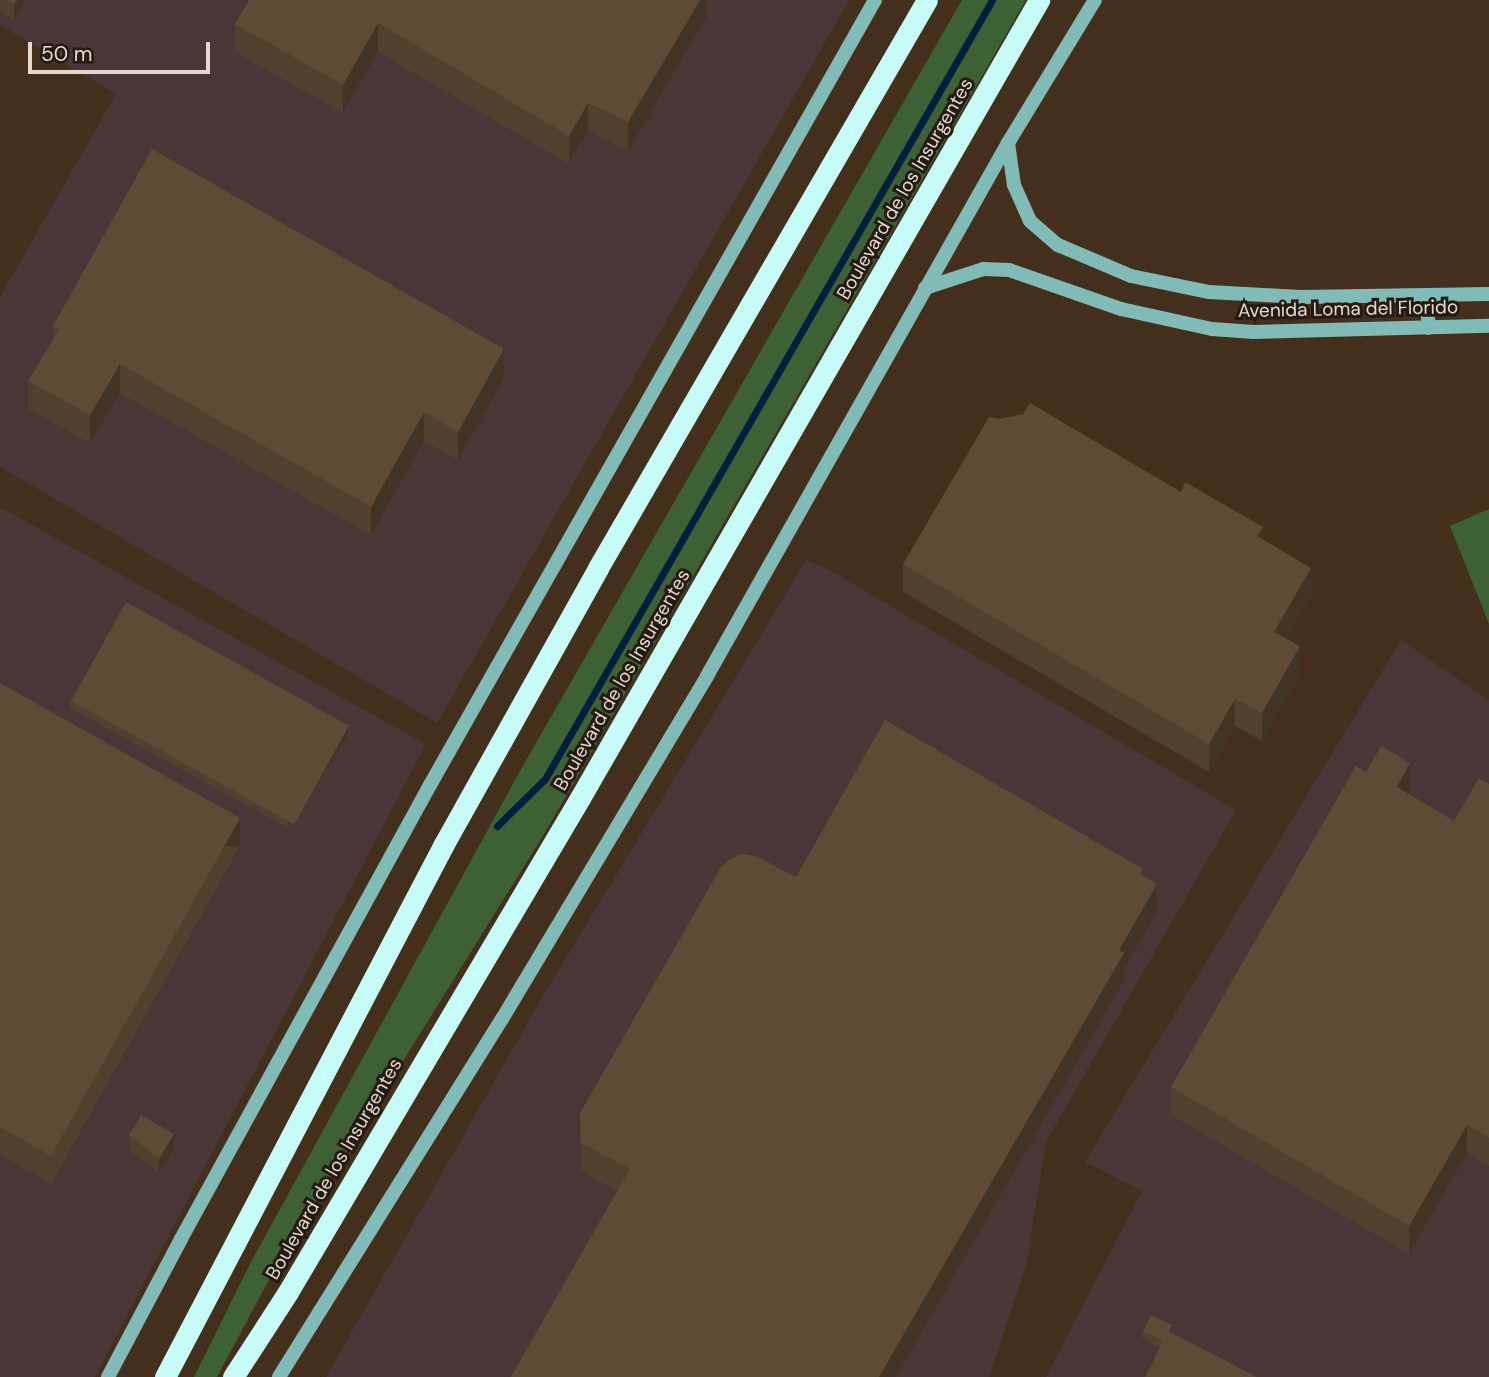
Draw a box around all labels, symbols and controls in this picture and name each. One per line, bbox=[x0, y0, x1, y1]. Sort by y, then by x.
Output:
scale bar bbox=[32, 28, 214, 72]
text: 50 m bbox=[41, 40, 92, 68]
street label: Boulevard de los Insurgentes bbox=[832, 74, 978, 304]
street label: Avenida Loma del Florido bbox=[1238, 296, 1458, 322]
street label: Boulevard de los Insurgentes bbox=[549, 565, 695, 795]
street label: Boulevard de los Insurgentes bbox=[261, 1054, 407, 1284]

